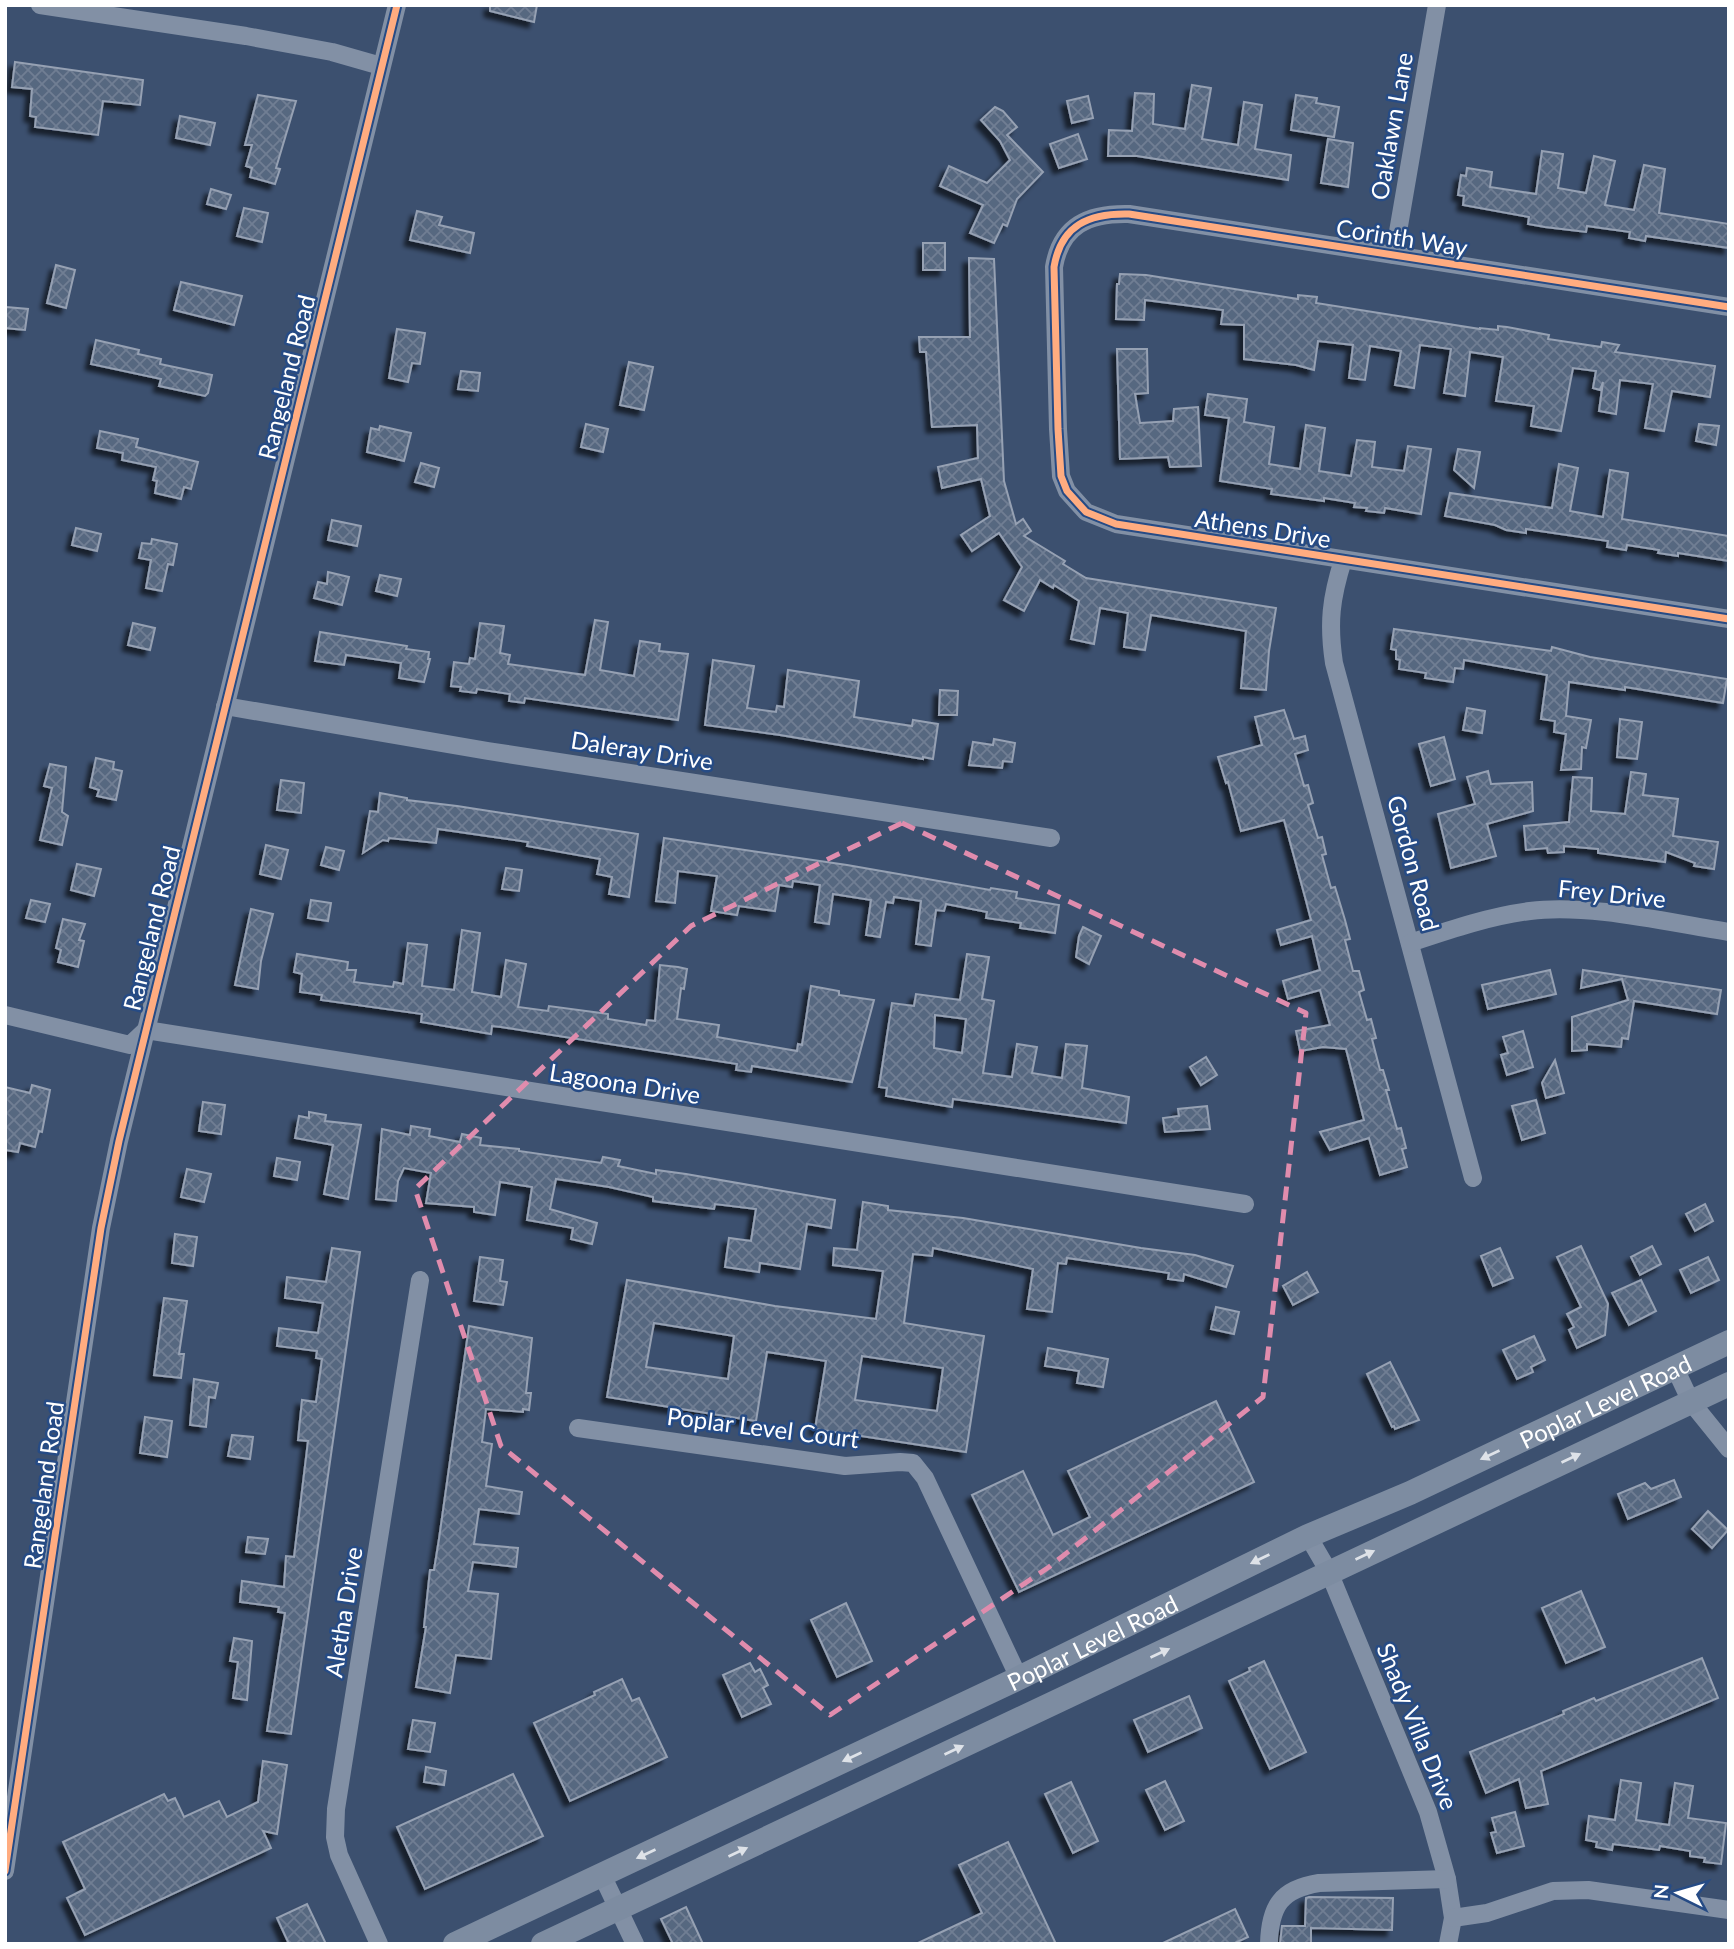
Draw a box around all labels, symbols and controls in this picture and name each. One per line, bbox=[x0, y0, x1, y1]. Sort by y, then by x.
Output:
street label: Oaklawn Lane bbox=[1364, 50, 1418, 202]
street label: Corinth Way bbox=[1334, 212, 1470, 262]
street label: Rangeland Road bbox=[251, 292, 321, 462]
street label: Athens Drive bbox=[1193, 503, 1333, 553]
street label: Daleray Drive bbox=[569, 724, 715, 776]
street label: Gordon Road bbox=[1382, 792, 1446, 934]
street label: Rangeland Road bbox=[116, 843, 186, 1013]
street label: Frey Drive bbox=[1557, 873, 1667, 913]
street label: Lagoona Drive bbox=[547, 1057, 703, 1109]
street label: Poplar Level Road bbox=[1514, 1348, 1696, 1454]
street label: Rangeland Road bbox=[17, 1399, 69, 1571]
street label: Poplar Level Court bbox=[665, 1401, 861, 1453]
one-way arrow bbox=[1480, 1450, 1500, 1461]
one-way arrow bbox=[1561, 1452, 1581, 1463]
street label: Aletha Drive bbox=[318, 1545, 368, 1679]
one-way arrow bbox=[1355, 1549, 1375, 1560]
one-way arrow bbox=[1250, 1554, 1270, 1565]
street label: Poplar Level Road bbox=[1002, 1588, 1182, 1696]
street label: Shady Villa Drive bbox=[1371, 1638, 1465, 1814]
one-way arrow bbox=[1150, 1647, 1170, 1658]
one-way arrow bbox=[944, 1744, 964, 1756]
one-way arrow bbox=[842, 1751, 862, 1763]
one-way arrow bbox=[728, 1846, 748, 1858]
one-way arrow bbox=[636, 1848, 656, 1860]
north arrow bbox=[1643, 1858, 1713, 1928]
text: N bbox=[1648, 1883, 1673, 1900]

